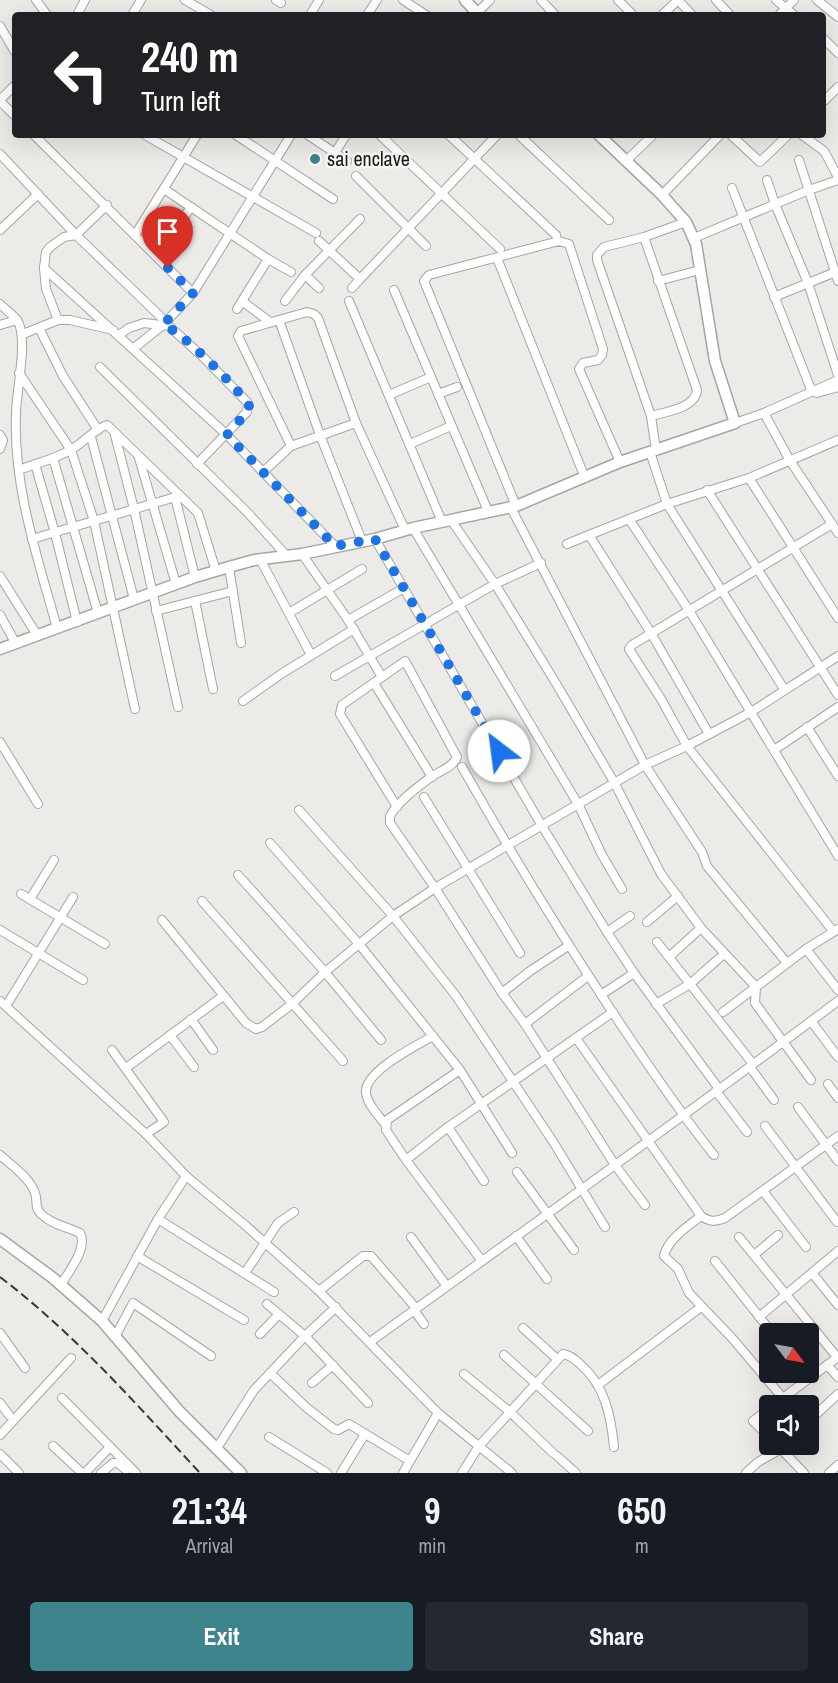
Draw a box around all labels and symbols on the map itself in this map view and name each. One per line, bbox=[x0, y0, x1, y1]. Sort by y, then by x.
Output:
place label: sai enclave bbox=[327, 145, 410, 172]
marker: sai enclave bbox=[308, 152, 322, 166]
pin bbox=[142, 206, 193, 268]
position arrow bbox=[467, 719, 531, 783]
north arrow bbox=[759, 1323, 819, 1383]

